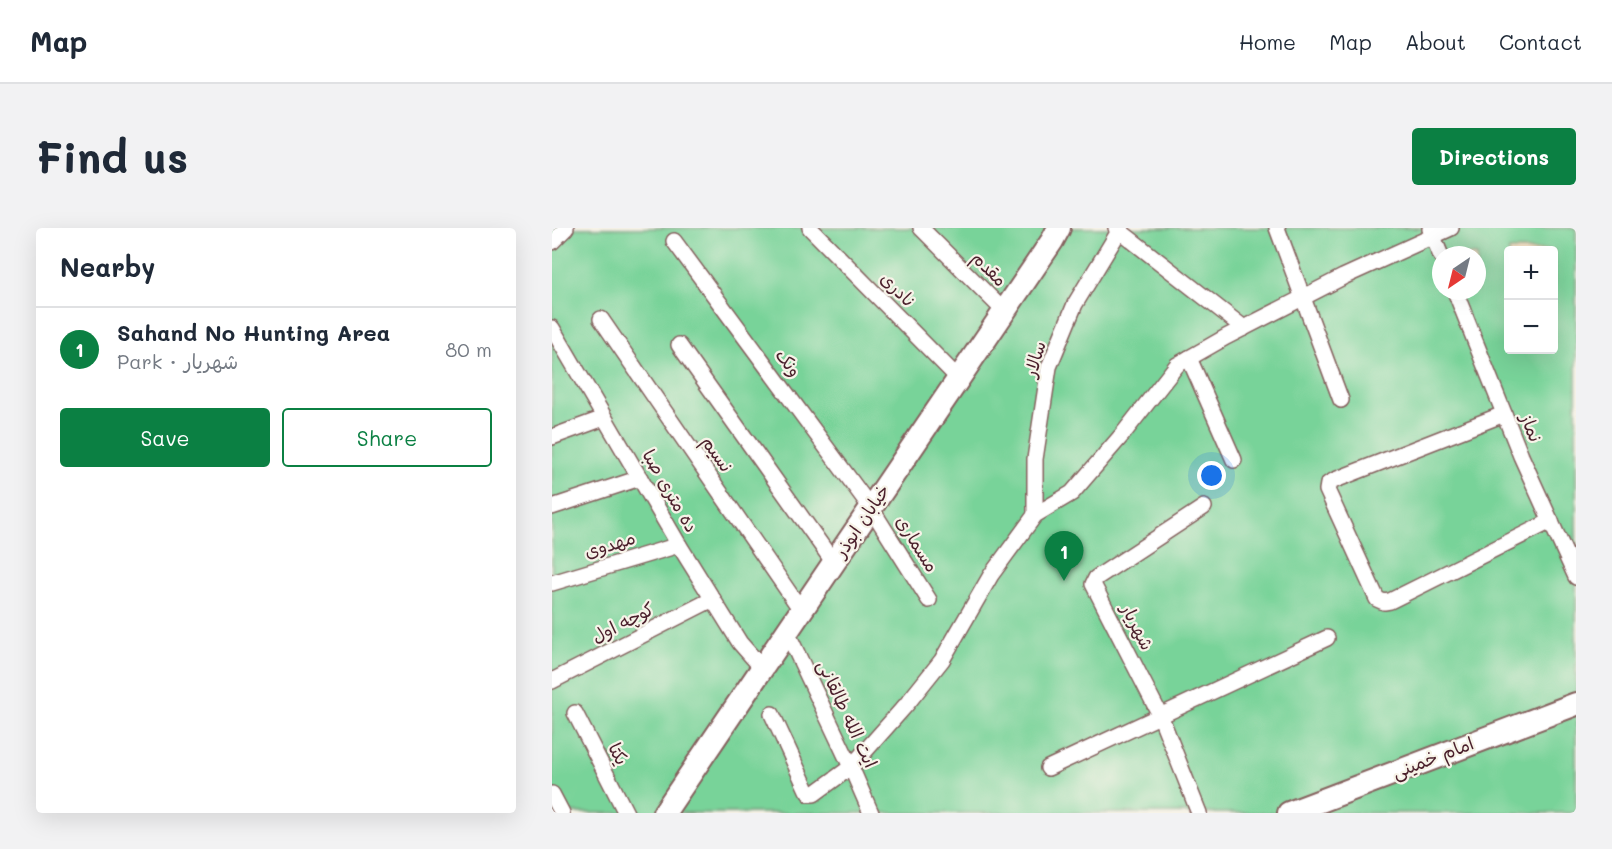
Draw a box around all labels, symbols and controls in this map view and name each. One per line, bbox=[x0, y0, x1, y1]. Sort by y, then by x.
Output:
text: Map bbox=[30, 23, 87, 59]
text: Home bbox=[1239, 28, 1296, 55]
text: Map bbox=[1329, 28, 1372, 55]
text: About bbox=[1405, 28, 1466, 55]
text: Contact bbox=[1499, 28, 1582, 55]
button: Directions bbox=[1412, 128, 1576, 185]
text: Find us bbox=[36, 129, 188, 184]
street label: مقدم bbox=[965, 245, 1013, 293]
north arrow bbox=[1432, 246, 1486, 300]
map controls bbox=[1504, 246, 1558, 354]
button: + bbox=[1504, 246, 1558, 300]
text: Nearby bbox=[60, 250, 155, 284]
street label: نادری bbox=[876, 266, 922, 312]
button: − bbox=[1504, 300, 1558, 354]
text: Sahand No Hunting Area bbox=[117, 318, 390, 347]
text: 1 bbox=[75, 336, 84, 362]
text: 80 m bbox=[445, 336, 492, 362]
street label: سالار bbox=[1017, 338, 1051, 382]
street label: ونک bbox=[770, 343, 807, 381]
text: Park · شهریار bbox=[117, 348, 238, 374]
button: Save bbox=[60, 408, 270, 467]
button: Share bbox=[282, 408, 492, 467]
street label: نماز bbox=[1515, 408, 1548, 445]
street label: نسیم bbox=[694, 430, 739, 478]
street label: ده متری صبا bbox=[637, 445, 704, 536]
your location bbox=[1197, 461, 1226, 490]
street label: خیابان ابوذر bbox=[827, 479, 895, 563]
street label: مسماری bbox=[891, 511, 945, 576]
street label: مهدوی bbox=[581, 525, 638, 563]
pin: 1 bbox=[1044, 532, 1084, 581]
street label: کوچه اول bbox=[587, 596, 659, 649]
street label: شهریار bbox=[1115, 597, 1160, 654]
street label: ایت الله طالقانی bbox=[812, 656, 883, 771]
street label: امام خمینی bbox=[1388, 731, 1478, 786]
street label: یکتا bbox=[603, 738, 635, 769]

